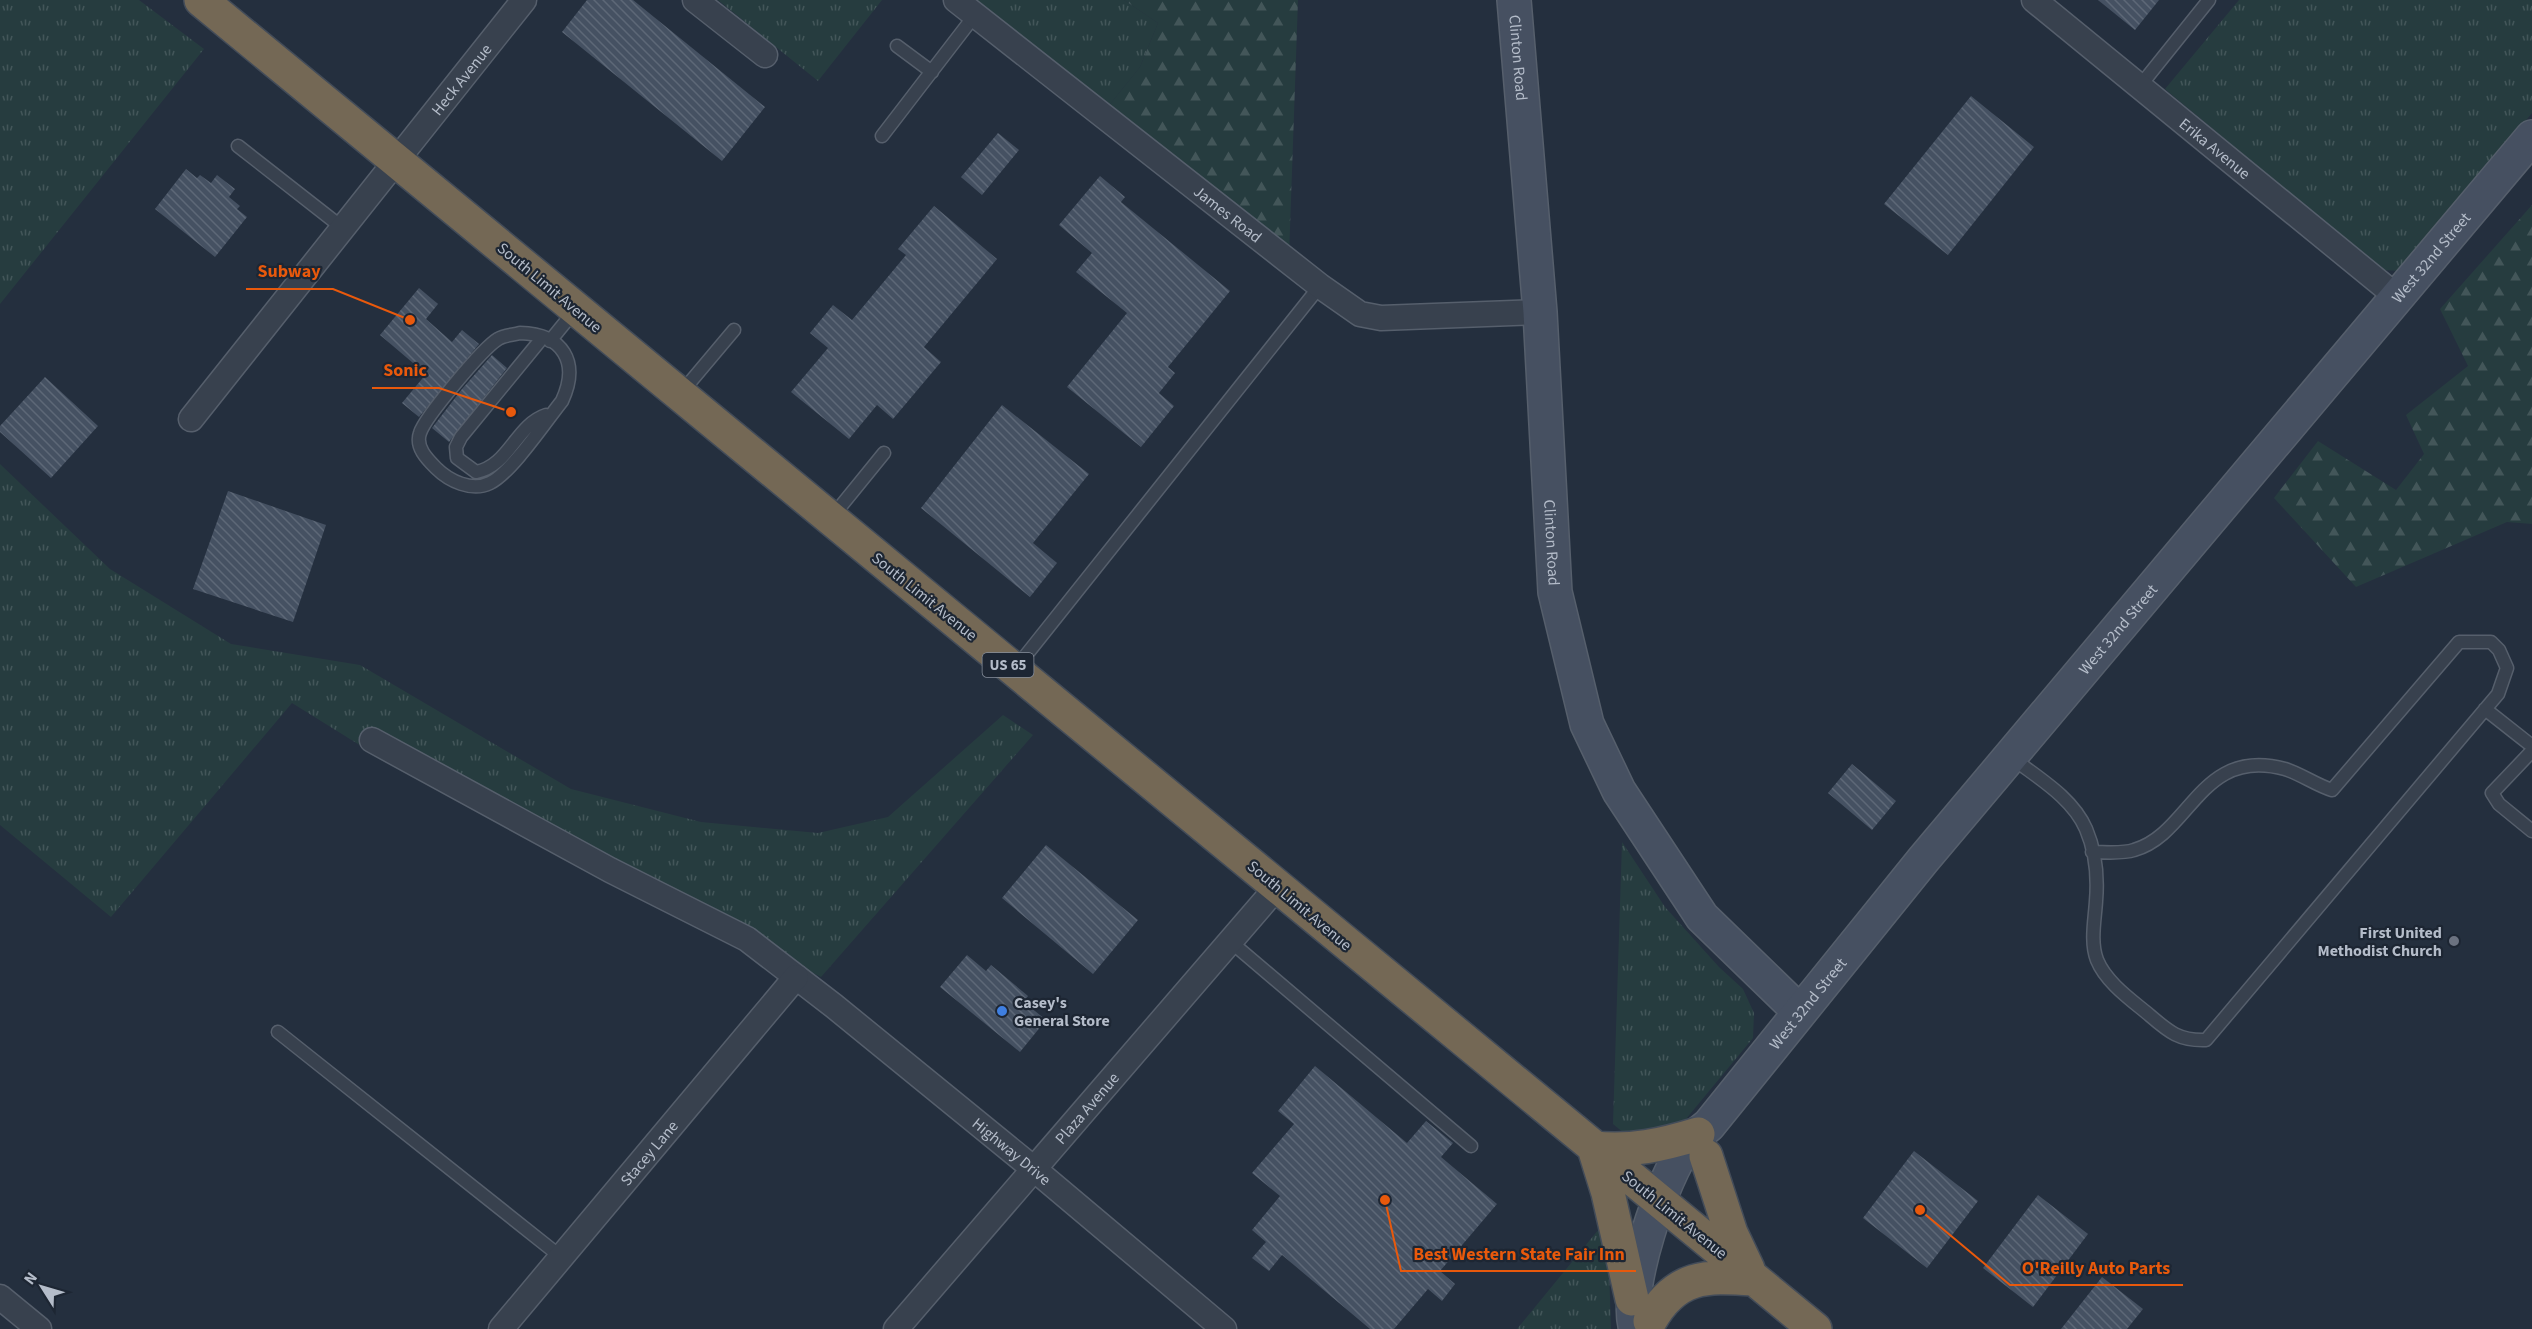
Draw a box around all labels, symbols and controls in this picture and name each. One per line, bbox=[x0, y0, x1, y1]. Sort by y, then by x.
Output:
street label: Clinton Road bbox=[1503, 14, 1532, 102]
street label: Heck Avenue bbox=[426, 39, 497, 120]
street label: Erika Avenue bbox=[2174, 113, 2255, 185]
street label: James Road bbox=[1189, 181, 1266, 248]
street label: West 32nd Street bbox=[2387, 207, 2476, 308]
street label: South Limit Avenue bbox=[492, 238, 606, 338]
callout: Subway bbox=[246, 253, 333, 289]
text: Subway bbox=[257, 259, 321, 284]
callout: Sonic bbox=[372, 352, 439, 388]
text: Sonic bbox=[383, 358, 427, 383]
street label: Clinton Road bbox=[1538, 499, 1565, 586]
street label: South Limit Avenue bbox=[867, 547, 982, 646]
street label: West 32nd Street bbox=[2074, 579, 2163, 680]
road number: US 65 bbox=[982, 653, 1034, 677]
street label: South Limit Avenue bbox=[1242, 856, 1356, 956]
place label: First United Methodist Church bbox=[2317, 922, 2442, 962]
marker: First United Methodist Church bbox=[2447, 934, 2461, 948]
street label: West 32nd Street bbox=[1764, 953, 1852, 1054]
place label: Casey's General Store bbox=[1014, 992, 1110, 1032]
marker: Casey's General Store bbox=[995, 1004, 1009, 1018]
street label: Plaza Avenue bbox=[1050, 1068, 1125, 1149]
street label: Highway Drive bbox=[967, 1113, 1055, 1191]
street label: Stacey Lane bbox=[616, 1116, 684, 1191]
street label: South Limit Avenue bbox=[1617, 1165, 1732, 1264]
callout: Best Western State Fair Inn bbox=[1401, 1235, 1636, 1271]
text: Best Western State Fair Inn bbox=[1413, 1242, 1625, 1267]
callout: O'Reilly Auto Parts bbox=[2010, 1249, 2183, 1285]
text: O'Reilly Auto Parts bbox=[2022, 1256, 2170, 1281]
north arrow bbox=[12, 1257, 72, 1317]
text: N bbox=[19, 1268, 43, 1289]

